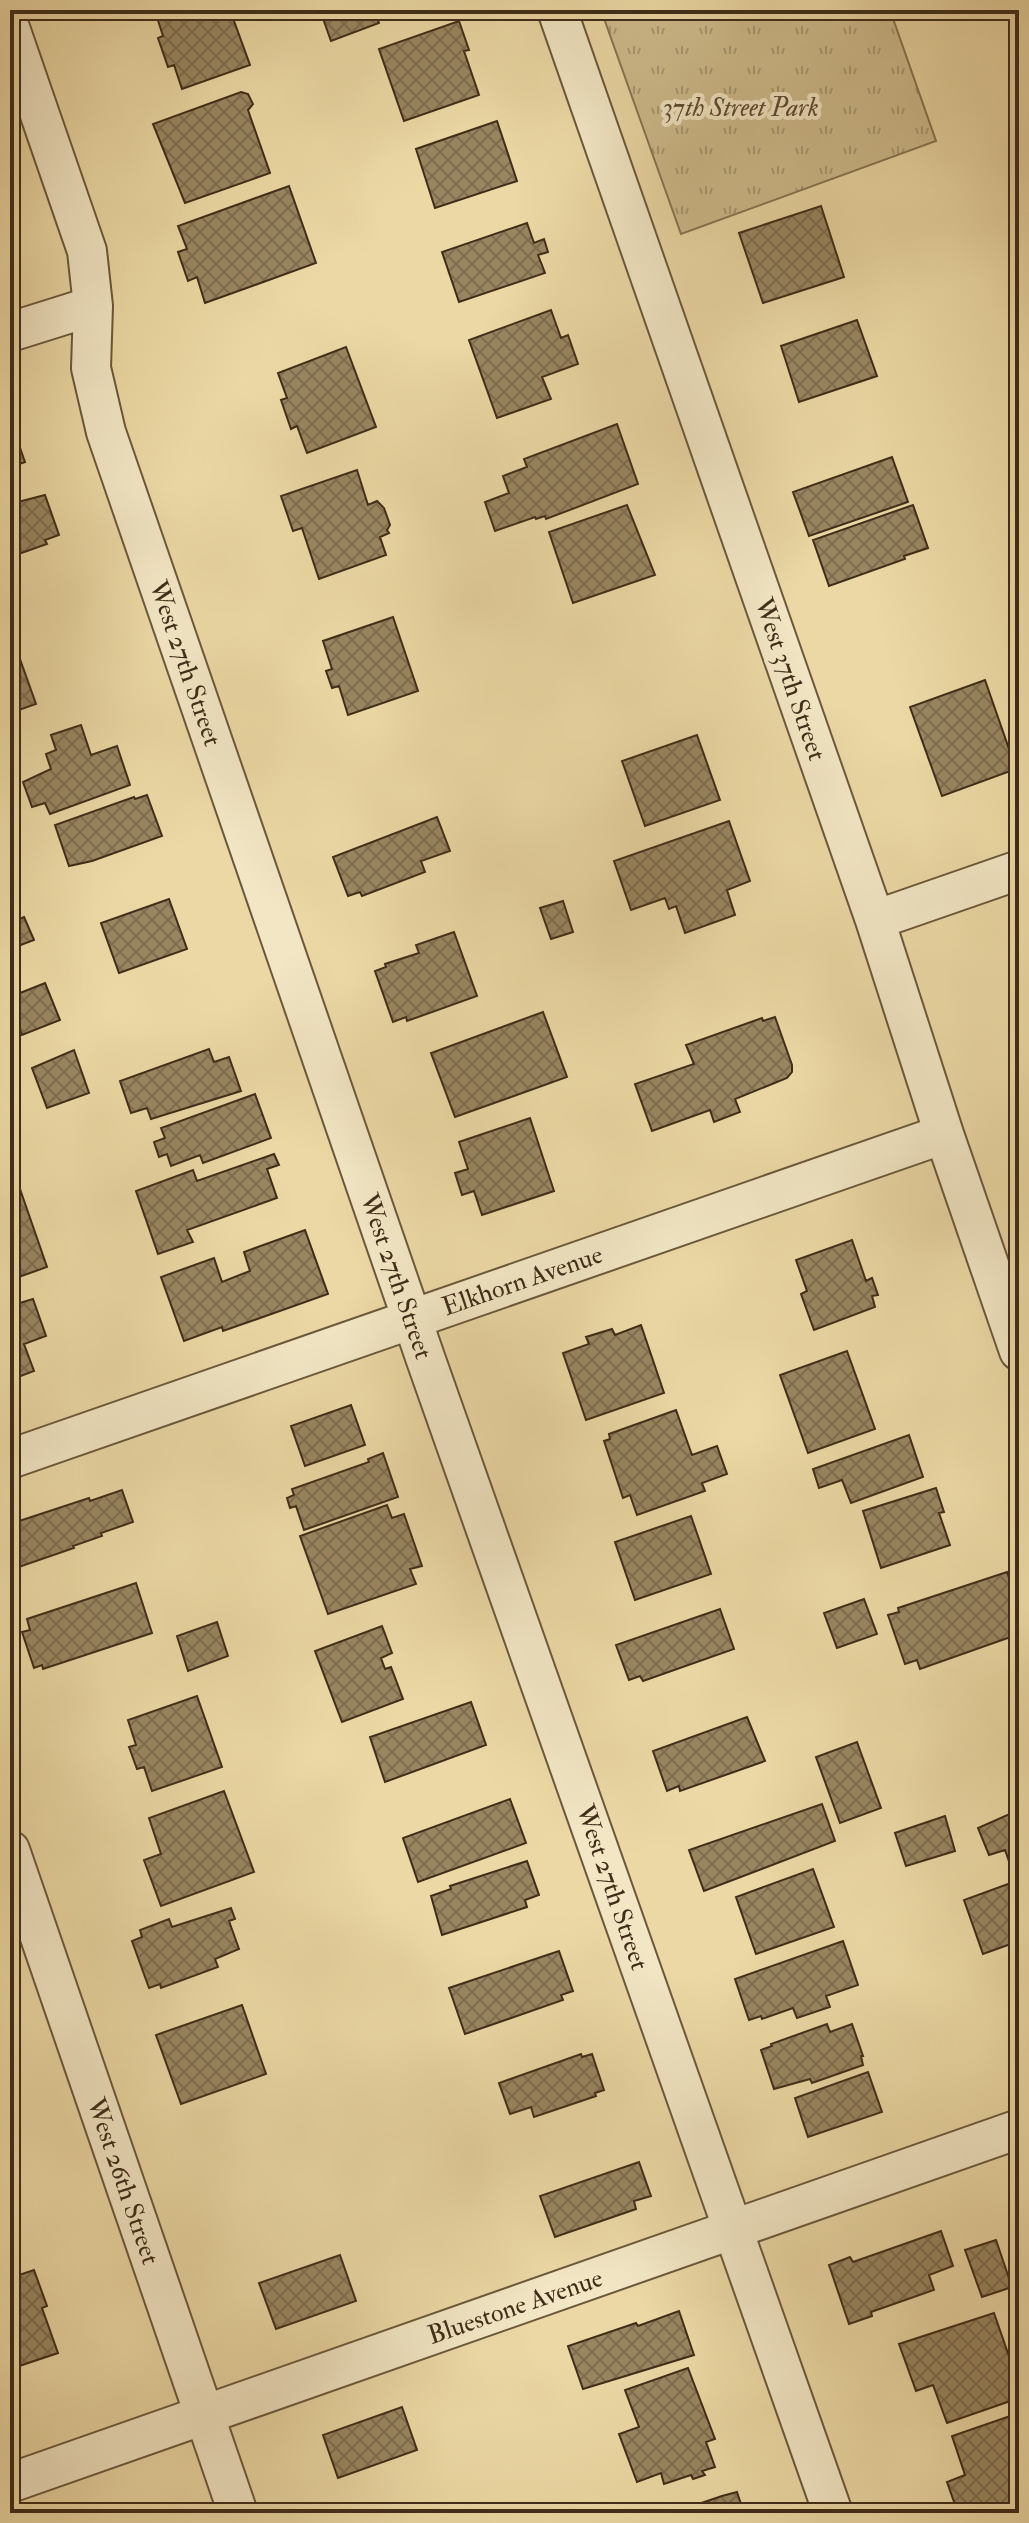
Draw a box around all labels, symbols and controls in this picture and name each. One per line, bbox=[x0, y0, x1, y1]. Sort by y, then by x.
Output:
park label: 37th Street Park bbox=[663, 92, 819, 124]
street label: West 27th Street bbox=[141, 575, 228, 750]
street label: West 37th Street bbox=[747, 593, 833, 765]
street label: West 27th Street bbox=[352, 1188, 439, 1363]
street label: Elkhorn Avenue bbox=[438, 1238, 607, 1323]
street label: West 27th Street bbox=[568, 1799, 655, 1974]
street label: West 26th Street bbox=[79, 2093, 167, 2269]
street label: Bluestone Avenue bbox=[424, 2262, 607, 2352]

